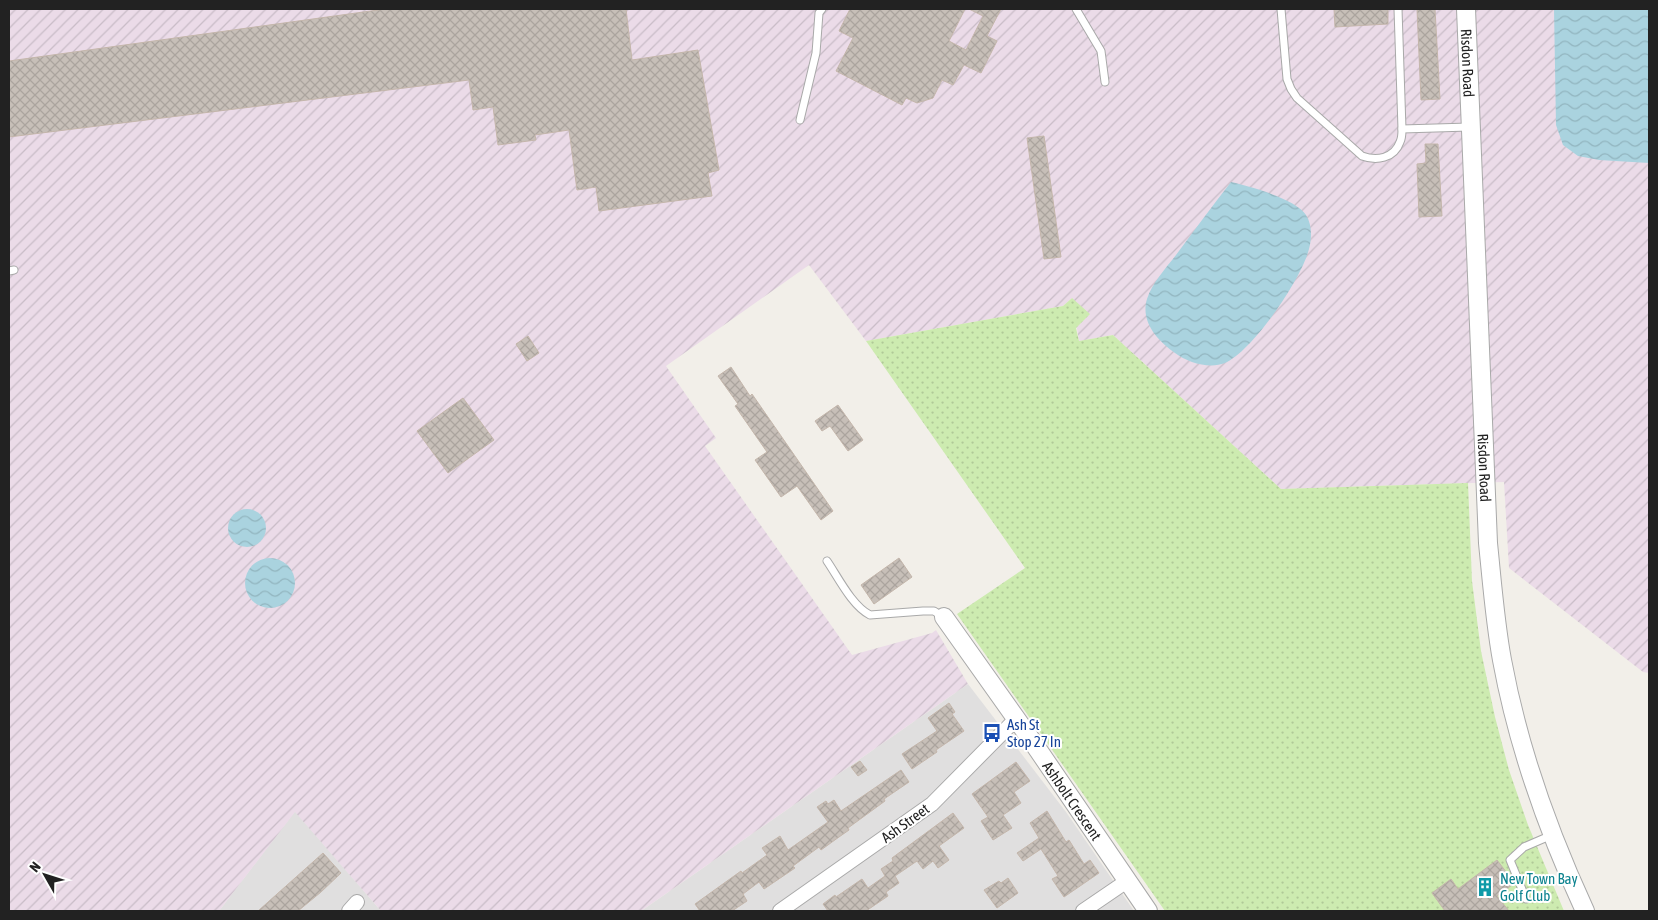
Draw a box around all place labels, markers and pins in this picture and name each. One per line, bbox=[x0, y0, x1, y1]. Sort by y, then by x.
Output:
place label: Ash St Stop 27 In bbox=[1007, 716, 1061, 750]
bus stop icon: Ash St Stop 27 In bbox=[981, 722, 1003, 744]
place label: New Town Bay Golf Club bbox=[1500, 870, 1578, 904]
building icon: New Town Bay Golf Club bbox=[1474, 876, 1496, 898]

